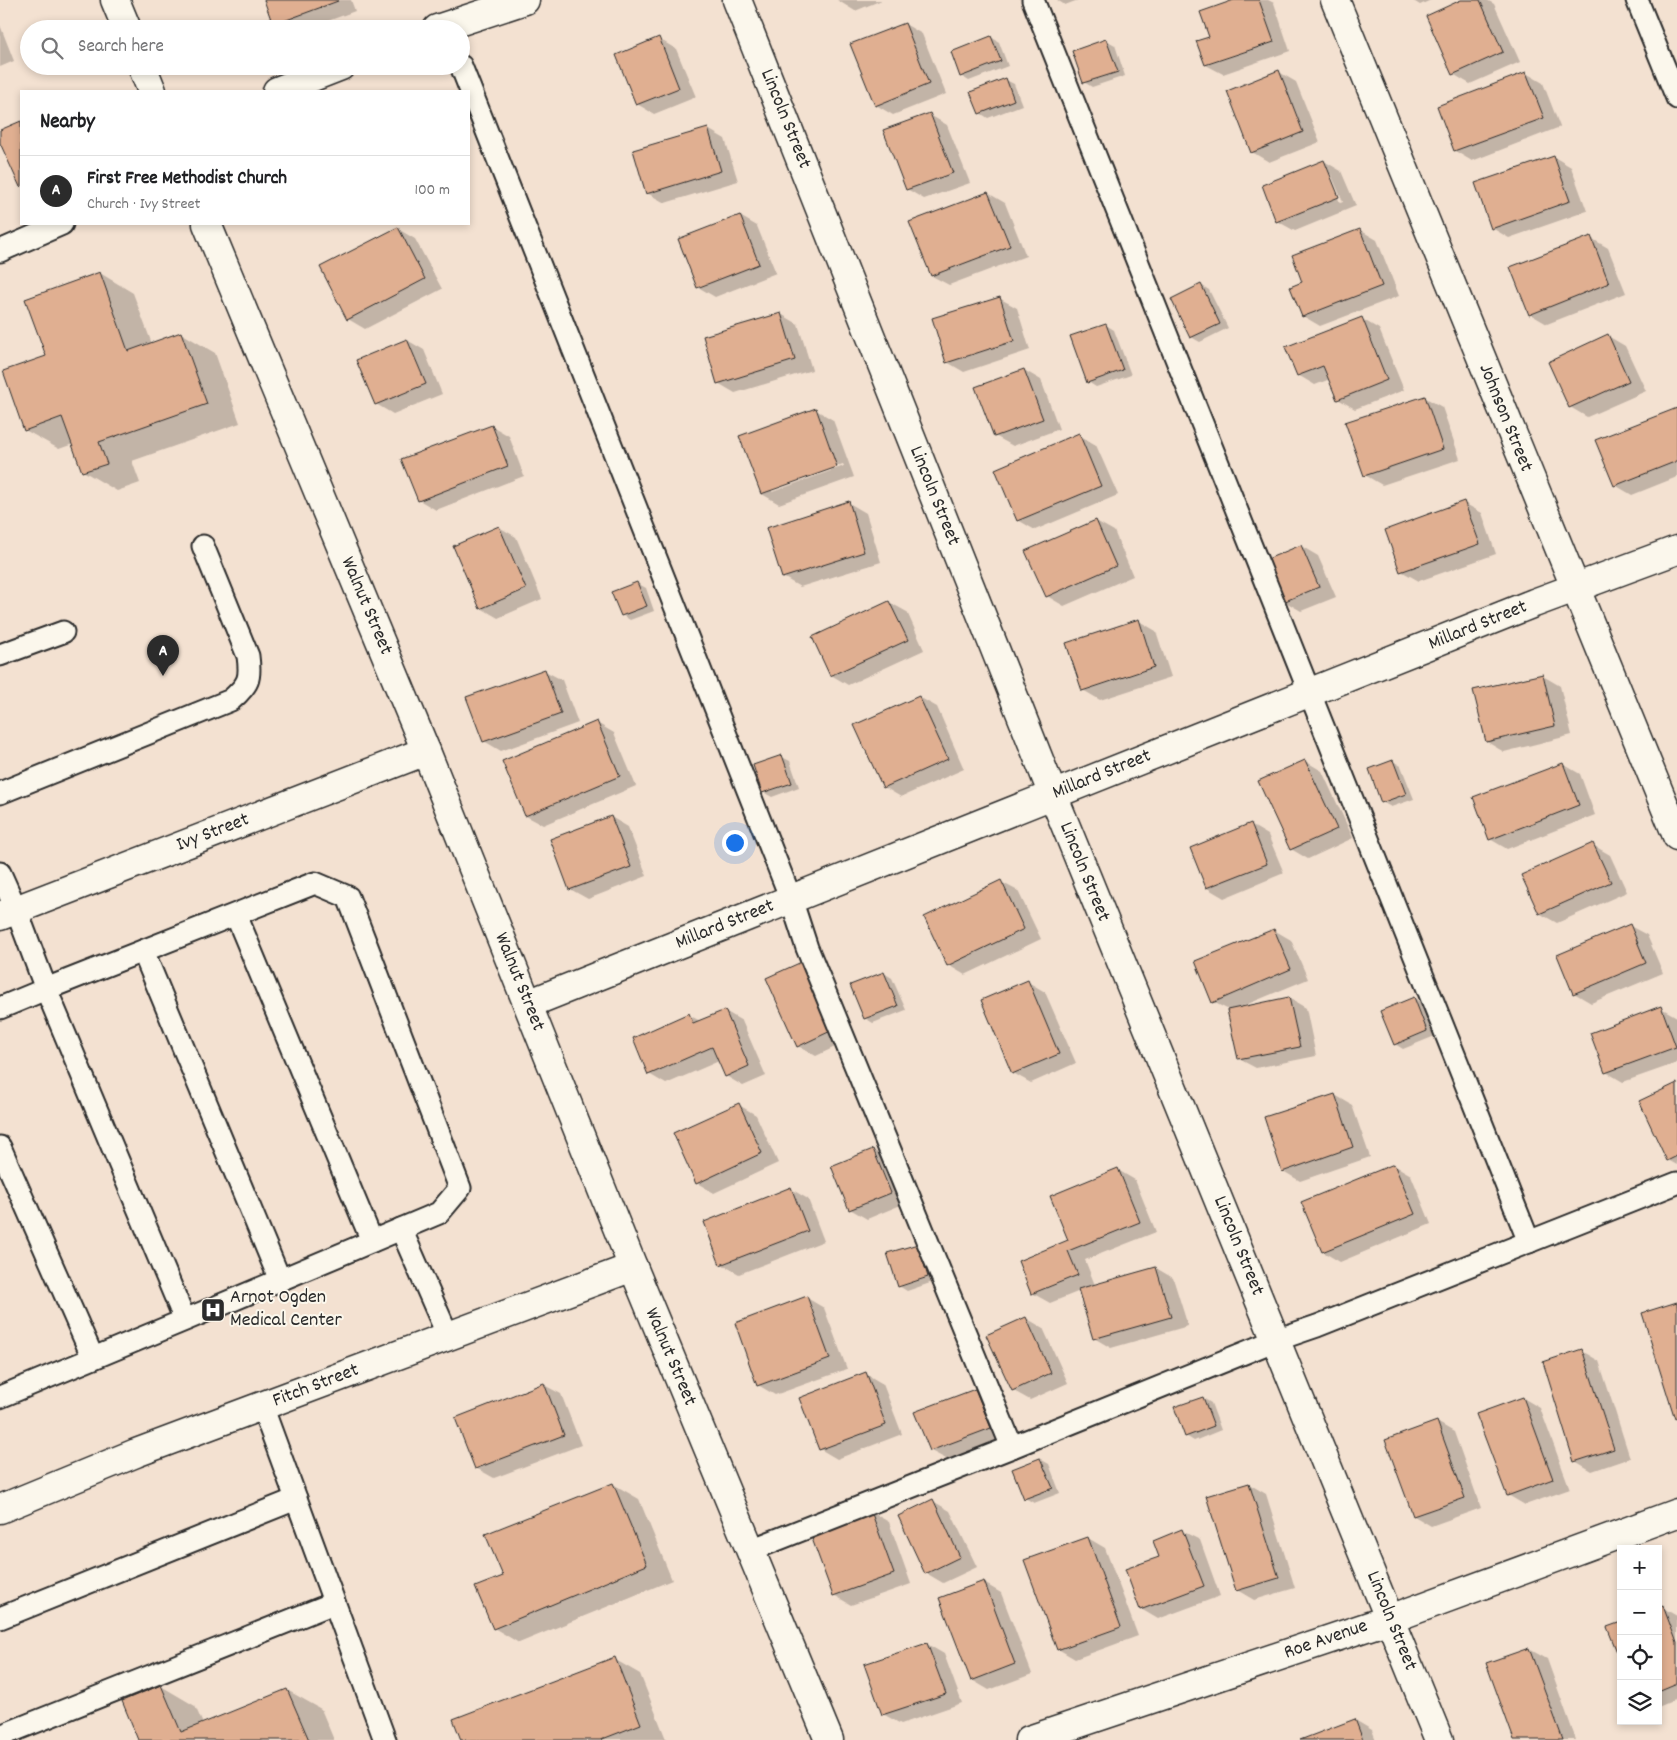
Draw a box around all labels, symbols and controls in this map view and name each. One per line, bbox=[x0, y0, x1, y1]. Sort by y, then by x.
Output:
search box bbox=[20, 20, 470, 75]
icon: search bbox=[38, 34, 66, 62]
text: Search here bbox=[78, 34, 164, 61]
street label: Lincoln Street bbox=[752, 65, 818, 173]
text: Nearby bbox=[40, 108, 95, 138]
text: First Free Methodist Church bbox=[87, 166, 287, 193]
text: A bbox=[52, 179, 60, 202]
text: 100 m bbox=[414, 179, 450, 202]
text: Church · Ivy Street bbox=[87, 193, 200, 216]
street label: Johnson Street bbox=[1471, 360, 1539, 476]
street label: Lincoln Street bbox=[901, 442, 967, 550]
street label: Walnut Street bbox=[333, 553, 399, 659]
street label: Millard Street bbox=[1424, 593, 1532, 659]
pin: A bbox=[147, 635, 179, 676]
street label: Millard Street bbox=[1048, 742, 1156, 808]
street label: Ivy Street bbox=[173, 806, 253, 860]
street label: Lincoln Street bbox=[1051, 818, 1117, 926]
your location bbox=[722, 830, 748, 856]
street label: Millard Street bbox=[671, 892, 779, 958]
street label: Walnut Street bbox=[487, 929, 551, 1035]
street label: Lincoln Street bbox=[1205, 1192, 1271, 1300]
place label: Arnot Ogden Medical Center bbox=[230, 1284, 342, 1335]
hospital icon: Arnot Ogden Medical Center bbox=[200, 1297, 226, 1323]
street label: Walnut Street bbox=[637, 1304, 703, 1410]
street label: Fitch Street bbox=[269, 1357, 363, 1415]
map controls bbox=[1617, 1545, 1662, 1725]
button: + bbox=[1617, 1545, 1662, 1590]
street label: Lincoln Street bbox=[1358, 1567, 1424, 1675]
button: − bbox=[1617, 1590, 1662, 1635]
street label: Roe Avenue bbox=[1280, 1613, 1372, 1667]
button: locate bbox=[1617, 1635, 1662, 1680]
button: layers bbox=[1617, 1680, 1662, 1725]

